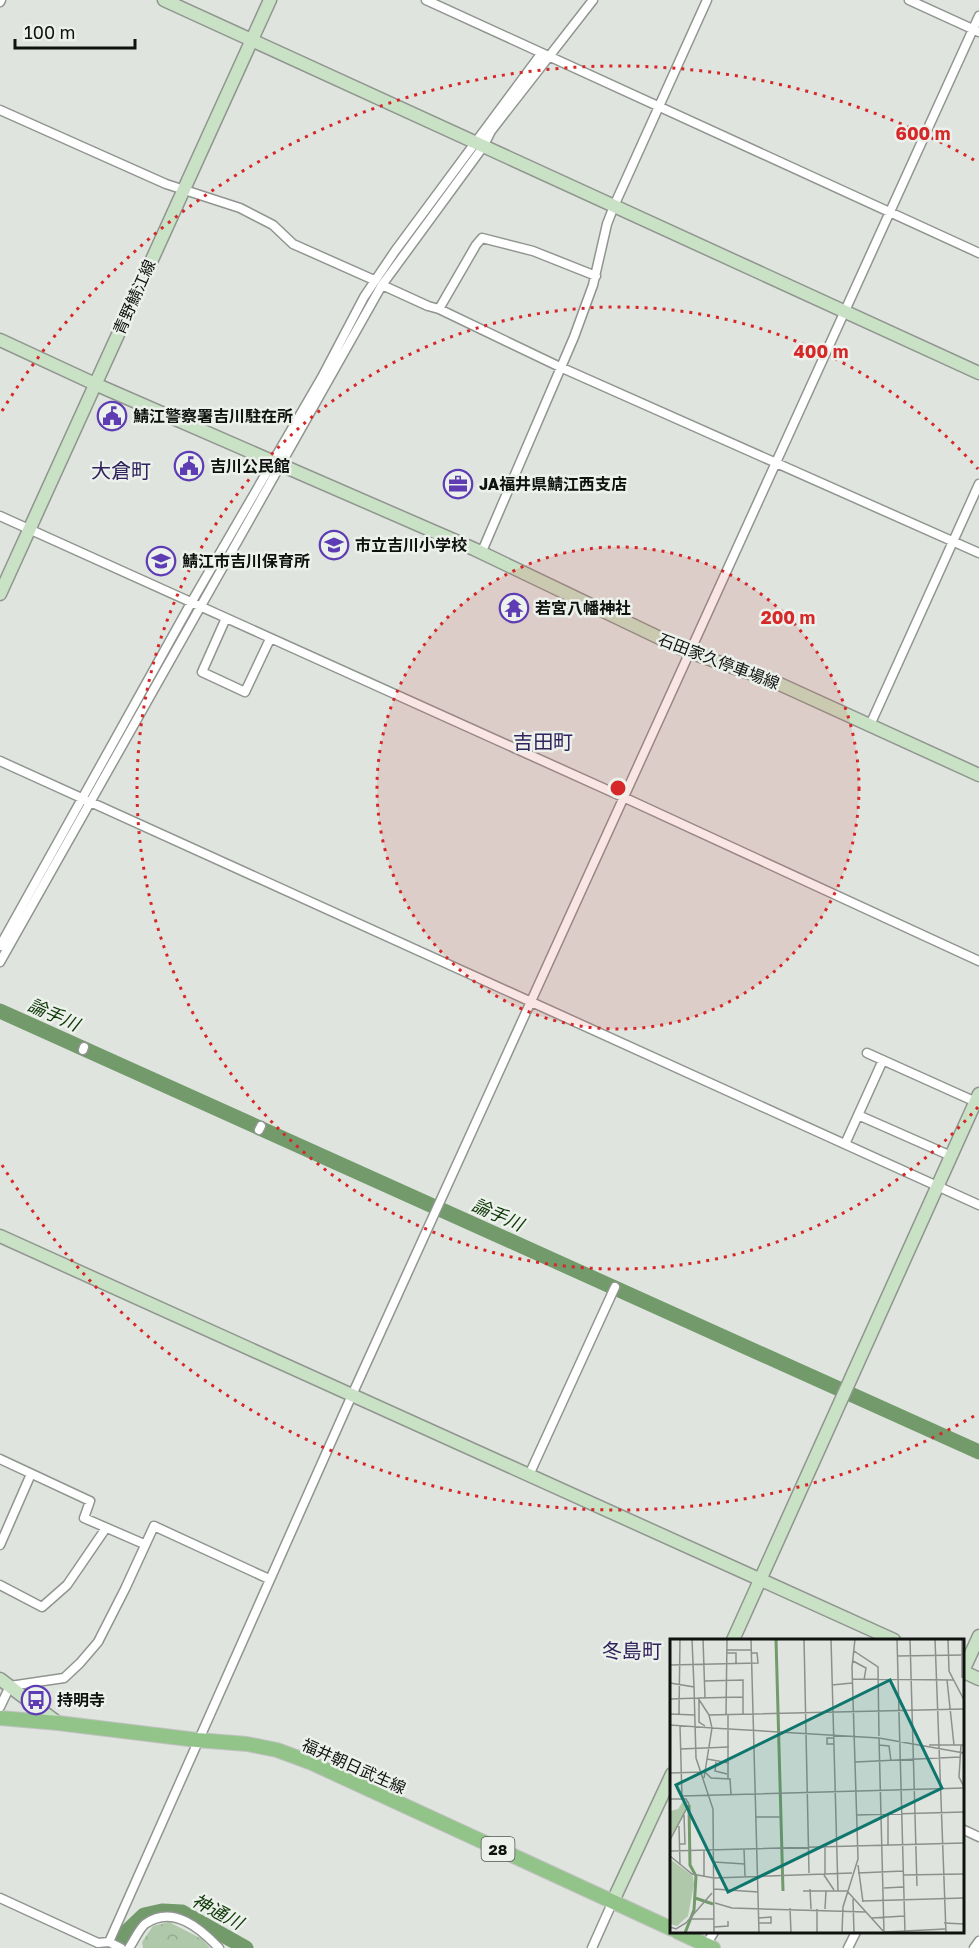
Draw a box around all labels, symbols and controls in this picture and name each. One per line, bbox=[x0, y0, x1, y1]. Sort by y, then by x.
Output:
scale bar bbox=[15, 12, 135, 50]
text: 100 m bbox=[24, 21, 75, 43]
text: 600 m bbox=[895, 122, 951, 144]
street label: 青野鯖江線 bbox=[109, 256, 159, 338]
text: 400 m bbox=[794, 340, 848, 362]
public building icon: 鯖江警察署吉川駐在所 bbox=[96, 400, 128, 432]
place label: 鯖江警察署吉川駐在所 bbox=[133, 406, 293, 426]
public building icon: 吉川公民館 bbox=[173, 450, 205, 482]
place label: 吉川公民館 bbox=[210, 456, 290, 476]
district label: 大倉町 bbox=[91, 458, 151, 482]
office icon: JA福井県鯖江西支店 bbox=[442, 468, 474, 500]
place label: JA福井県鯖江西支店 bbox=[479, 474, 627, 494]
school or university icon: 市立吉川小学校 bbox=[318, 529, 350, 561]
place label: 市立吉川小学校 bbox=[355, 535, 467, 555]
school or university icon: 鯖江市吉川保育所 bbox=[145, 545, 177, 577]
place label: 鯖江市吉川保育所 bbox=[182, 551, 310, 571]
temple icon: 若宮八幡神社 bbox=[498, 592, 530, 624]
place label: 若宮八幡神社 bbox=[535, 598, 631, 618]
text: 200 m bbox=[761, 606, 815, 628]
street label: 石田家久停車場線 bbox=[656, 629, 782, 693]
district label: 吉田町 bbox=[513, 729, 573, 753]
centre of rings bbox=[608, 778, 628, 798]
water label: 論手川 bbox=[25, 993, 85, 1036]
water label: 論手川 bbox=[469, 1193, 529, 1236]
district label: 冬島町 bbox=[602, 1638, 662, 1662]
inset map bbox=[670, 1639, 964, 1933]
bus stop icon: 持明寺 bbox=[20, 1684, 52, 1716]
place label: 持明寺 bbox=[57, 1690, 105, 1710]
street label: 福井朝日武生線 bbox=[299, 1734, 409, 1798]
road number: 28 bbox=[482, 1837, 514, 1861]
water label: 神通川 bbox=[189, 1889, 249, 1934]

